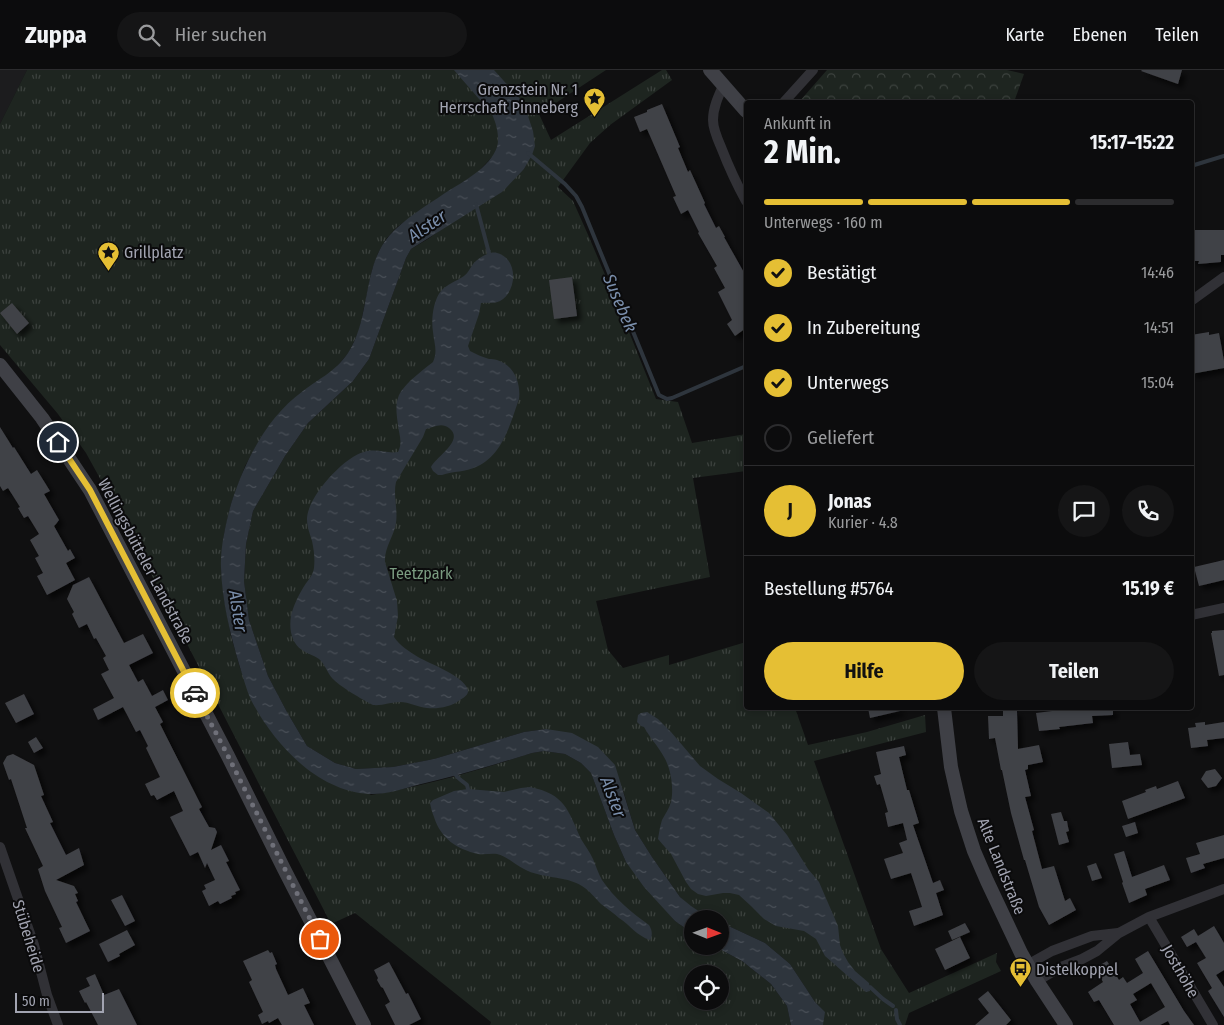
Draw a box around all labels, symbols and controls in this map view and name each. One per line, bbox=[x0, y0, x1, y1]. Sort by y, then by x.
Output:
search box bbox=[117, 12, 467, 57]
text: Zuppa bbox=[25, 21, 87, 49]
icon: search bbox=[135, 21, 163, 49]
text: Hier suchen bbox=[175, 23, 267, 46]
text: Karte bbox=[1005, 24, 1044, 46]
text: Ebenen bbox=[1072, 24, 1127, 46]
text: Teilen bbox=[1155, 24, 1199, 46]
place label: Grenzstein Nr. 1 Herrschaft Pinneberg bbox=[439, 80, 578, 117]
place icon: Grenzstein Nr. 1 Herrschaft Pinneberg bbox=[582, 86, 606, 117]
text: Ankunft in bbox=[764, 114, 831, 133]
text: 15:17–15:22 bbox=[1090, 131, 1174, 154]
text: 2 Min. bbox=[764, 133, 841, 171]
water label: Alster bbox=[403, 205, 451, 247]
text: Unterwegs · 160 m bbox=[764, 213, 882, 232]
place icon: Grillplatz bbox=[96, 240, 120, 271]
place label: Grillplatz bbox=[124, 243, 183, 262]
icon: check bbox=[764, 259, 792, 287]
text: Bestätigt bbox=[807, 261, 876, 284]
text: 14:46 bbox=[1141, 263, 1174, 282]
water label: Susebek bbox=[598, 270, 642, 336]
icon: check bbox=[764, 314, 792, 342]
text: In Zubereitung bbox=[807, 316, 920, 339]
text: 14:51 bbox=[1144, 318, 1174, 337]
icon: check bbox=[764, 369, 792, 397]
text: Unterwegs bbox=[807, 371, 889, 394]
text: 15:04 bbox=[1141, 373, 1174, 392]
pin bbox=[37, 421, 79, 463]
text: Geliefert bbox=[807, 426, 874, 449]
icon: home bbox=[44, 428, 72, 456]
street label: Wellingsbütteler Landstraße bbox=[94, 475, 197, 647]
button: chat bbox=[1058, 485, 1110, 537]
button: phone bbox=[1122, 485, 1174, 537]
text: Jonas bbox=[828, 490, 871, 513]
text: J bbox=[787, 499, 793, 522]
text: Kurier · 4.8 bbox=[828, 513, 898, 532]
park label: Teetzpark bbox=[389, 564, 453, 583]
text: Bestellung #5764 bbox=[764, 577, 894, 600]
text: 15.19 € bbox=[1122, 577, 1174, 600]
water label: Alster bbox=[224, 588, 252, 634]
button: Hilfe bbox=[764, 642, 964, 700]
button: Teilen bbox=[974, 642, 1174, 700]
courier bbox=[170, 668, 220, 718]
icon: car bbox=[181, 679, 209, 707]
water label: Alster bbox=[595, 773, 631, 821]
street label: Alte Landstraße bbox=[974, 815, 1030, 917]
street label: Stübeheide bbox=[9, 898, 49, 975]
north arrow bbox=[684, 910, 729, 955]
map controls bbox=[684, 910, 729, 1010]
pin bbox=[299, 918, 341, 960]
icon: bag bbox=[306, 925, 334, 953]
street label: Josthöhe bbox=[1158, 941, 1203, 1001]
bus stop icon: Distelkoppel bbox=[1008, 957, 1032, 988]
place label: Distelkoppel bbox=[1036, 960, 1118, 979]
button: locate bbox=[684, 965, 729, 1010]
scale bar bbox=[15, 990, 104, 1013]
text: 50 m bbox=[22, 993, 50, 1010]

